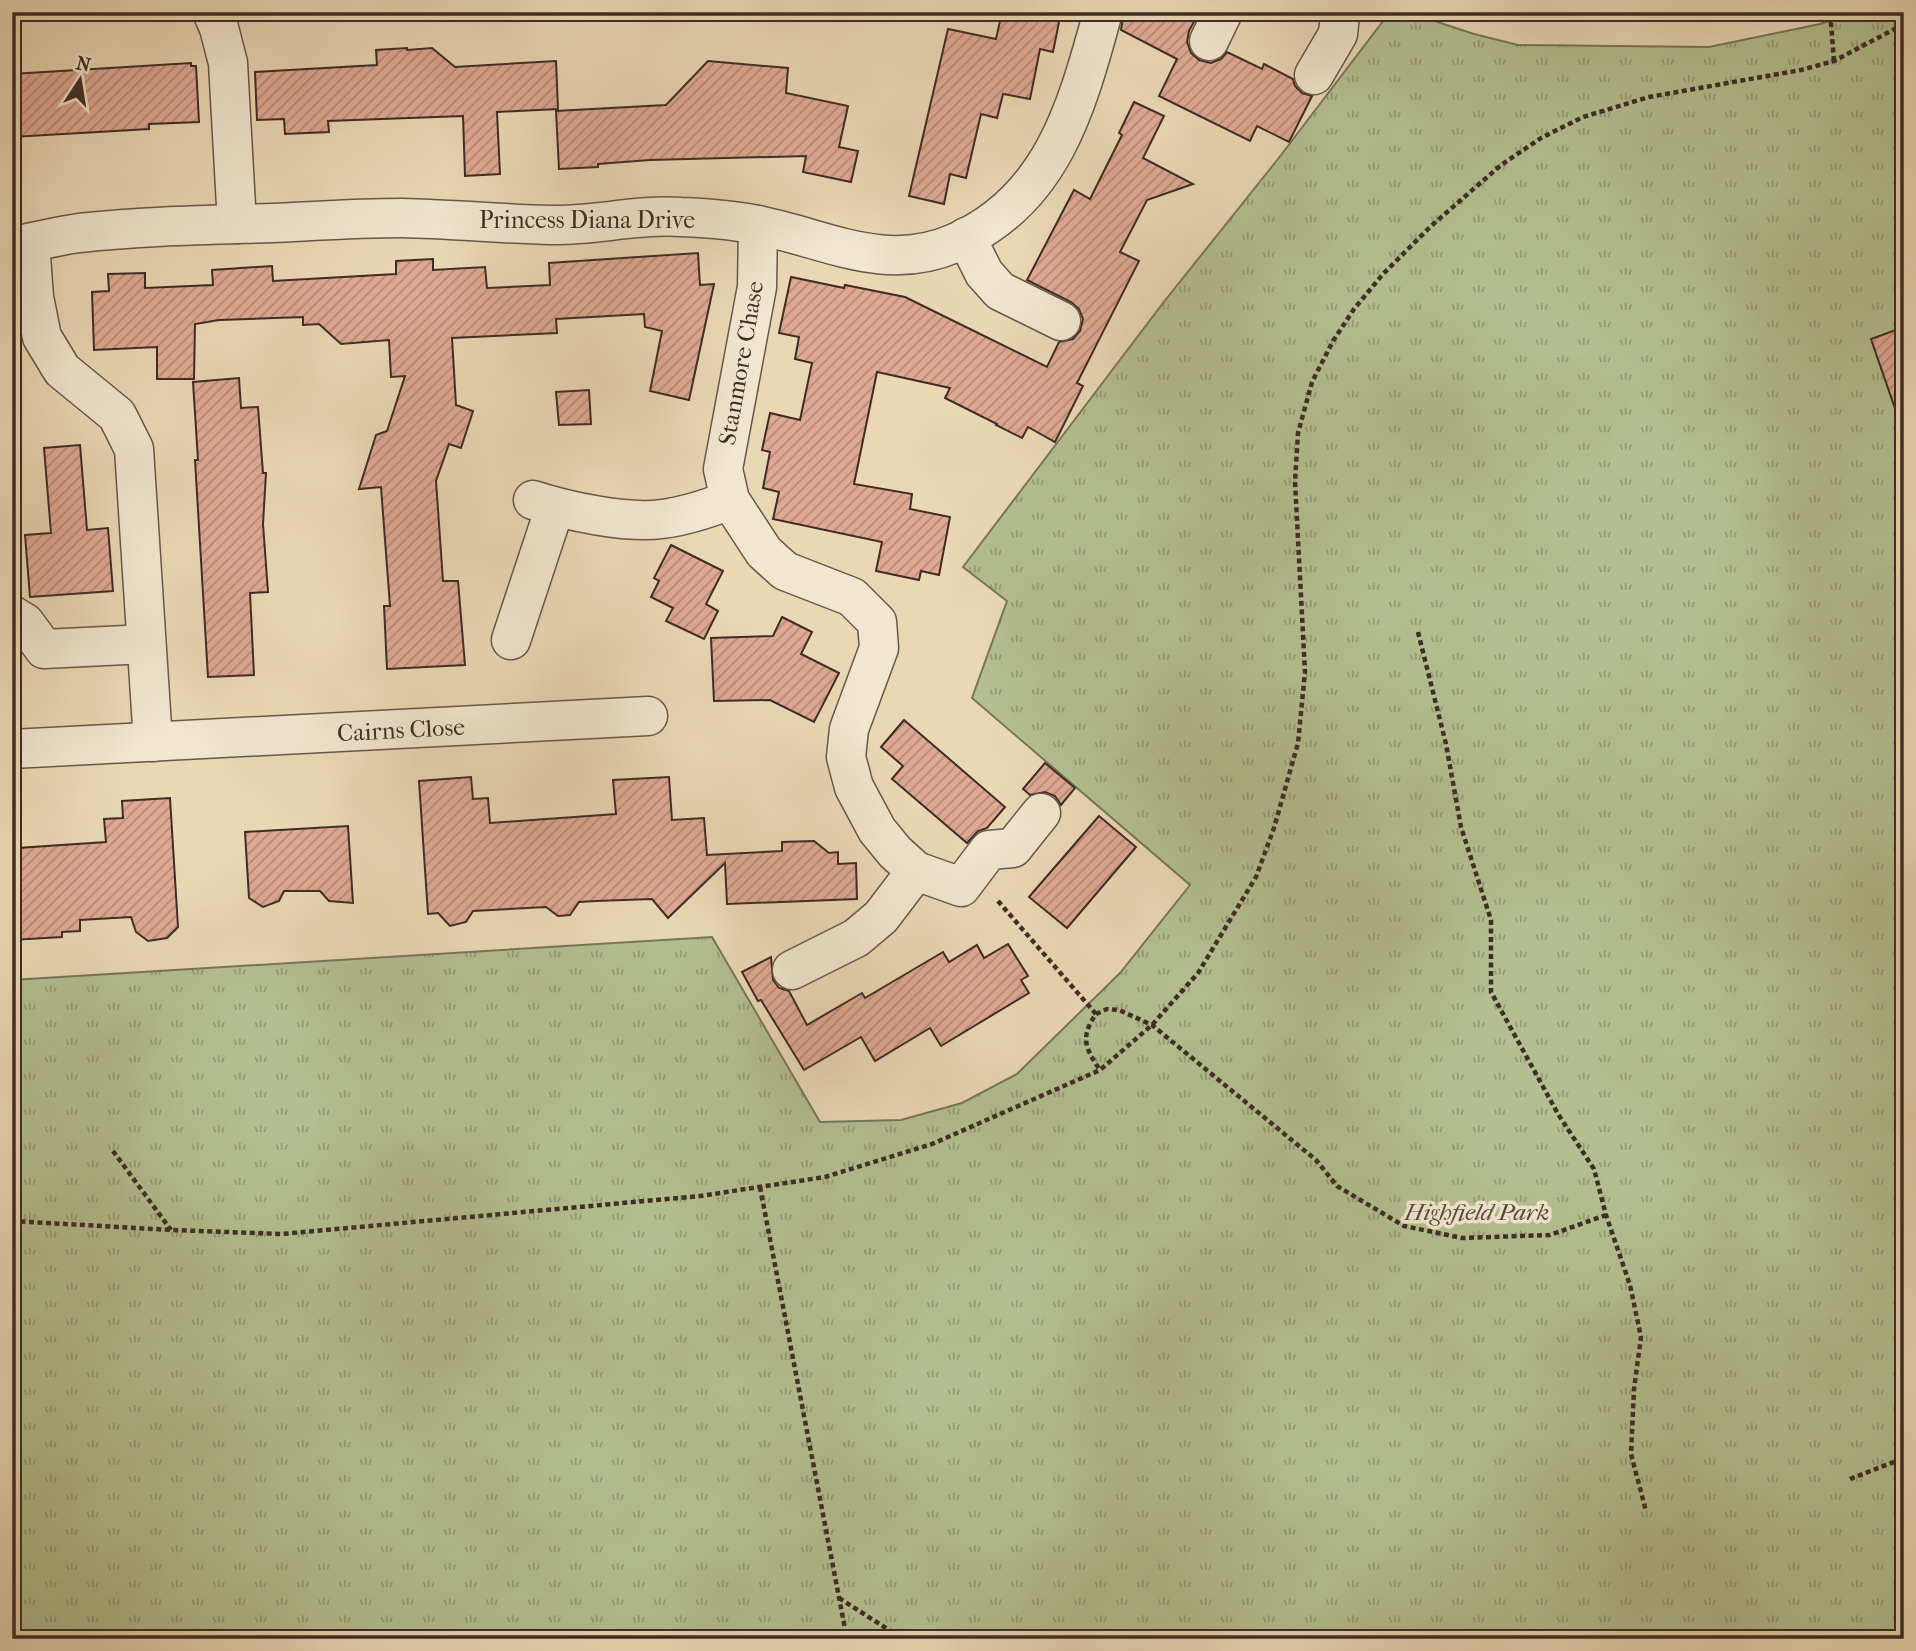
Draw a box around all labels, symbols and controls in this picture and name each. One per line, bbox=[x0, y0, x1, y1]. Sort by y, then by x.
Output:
north arrow bbox=[46, 46, 116, 116]
text: N bbox=[74, 52, 93, 77]
street label: Princess Diana Drive bbox=[479, 206, 695, 234]
street label: Stanmore Chase bbox=[713, 279, 769, 447]
street label: Cairns Close bbox=[336, 713, 466, 747]
park label: Highfield Park bbox=[1404, 1198, 1549, 1226]

